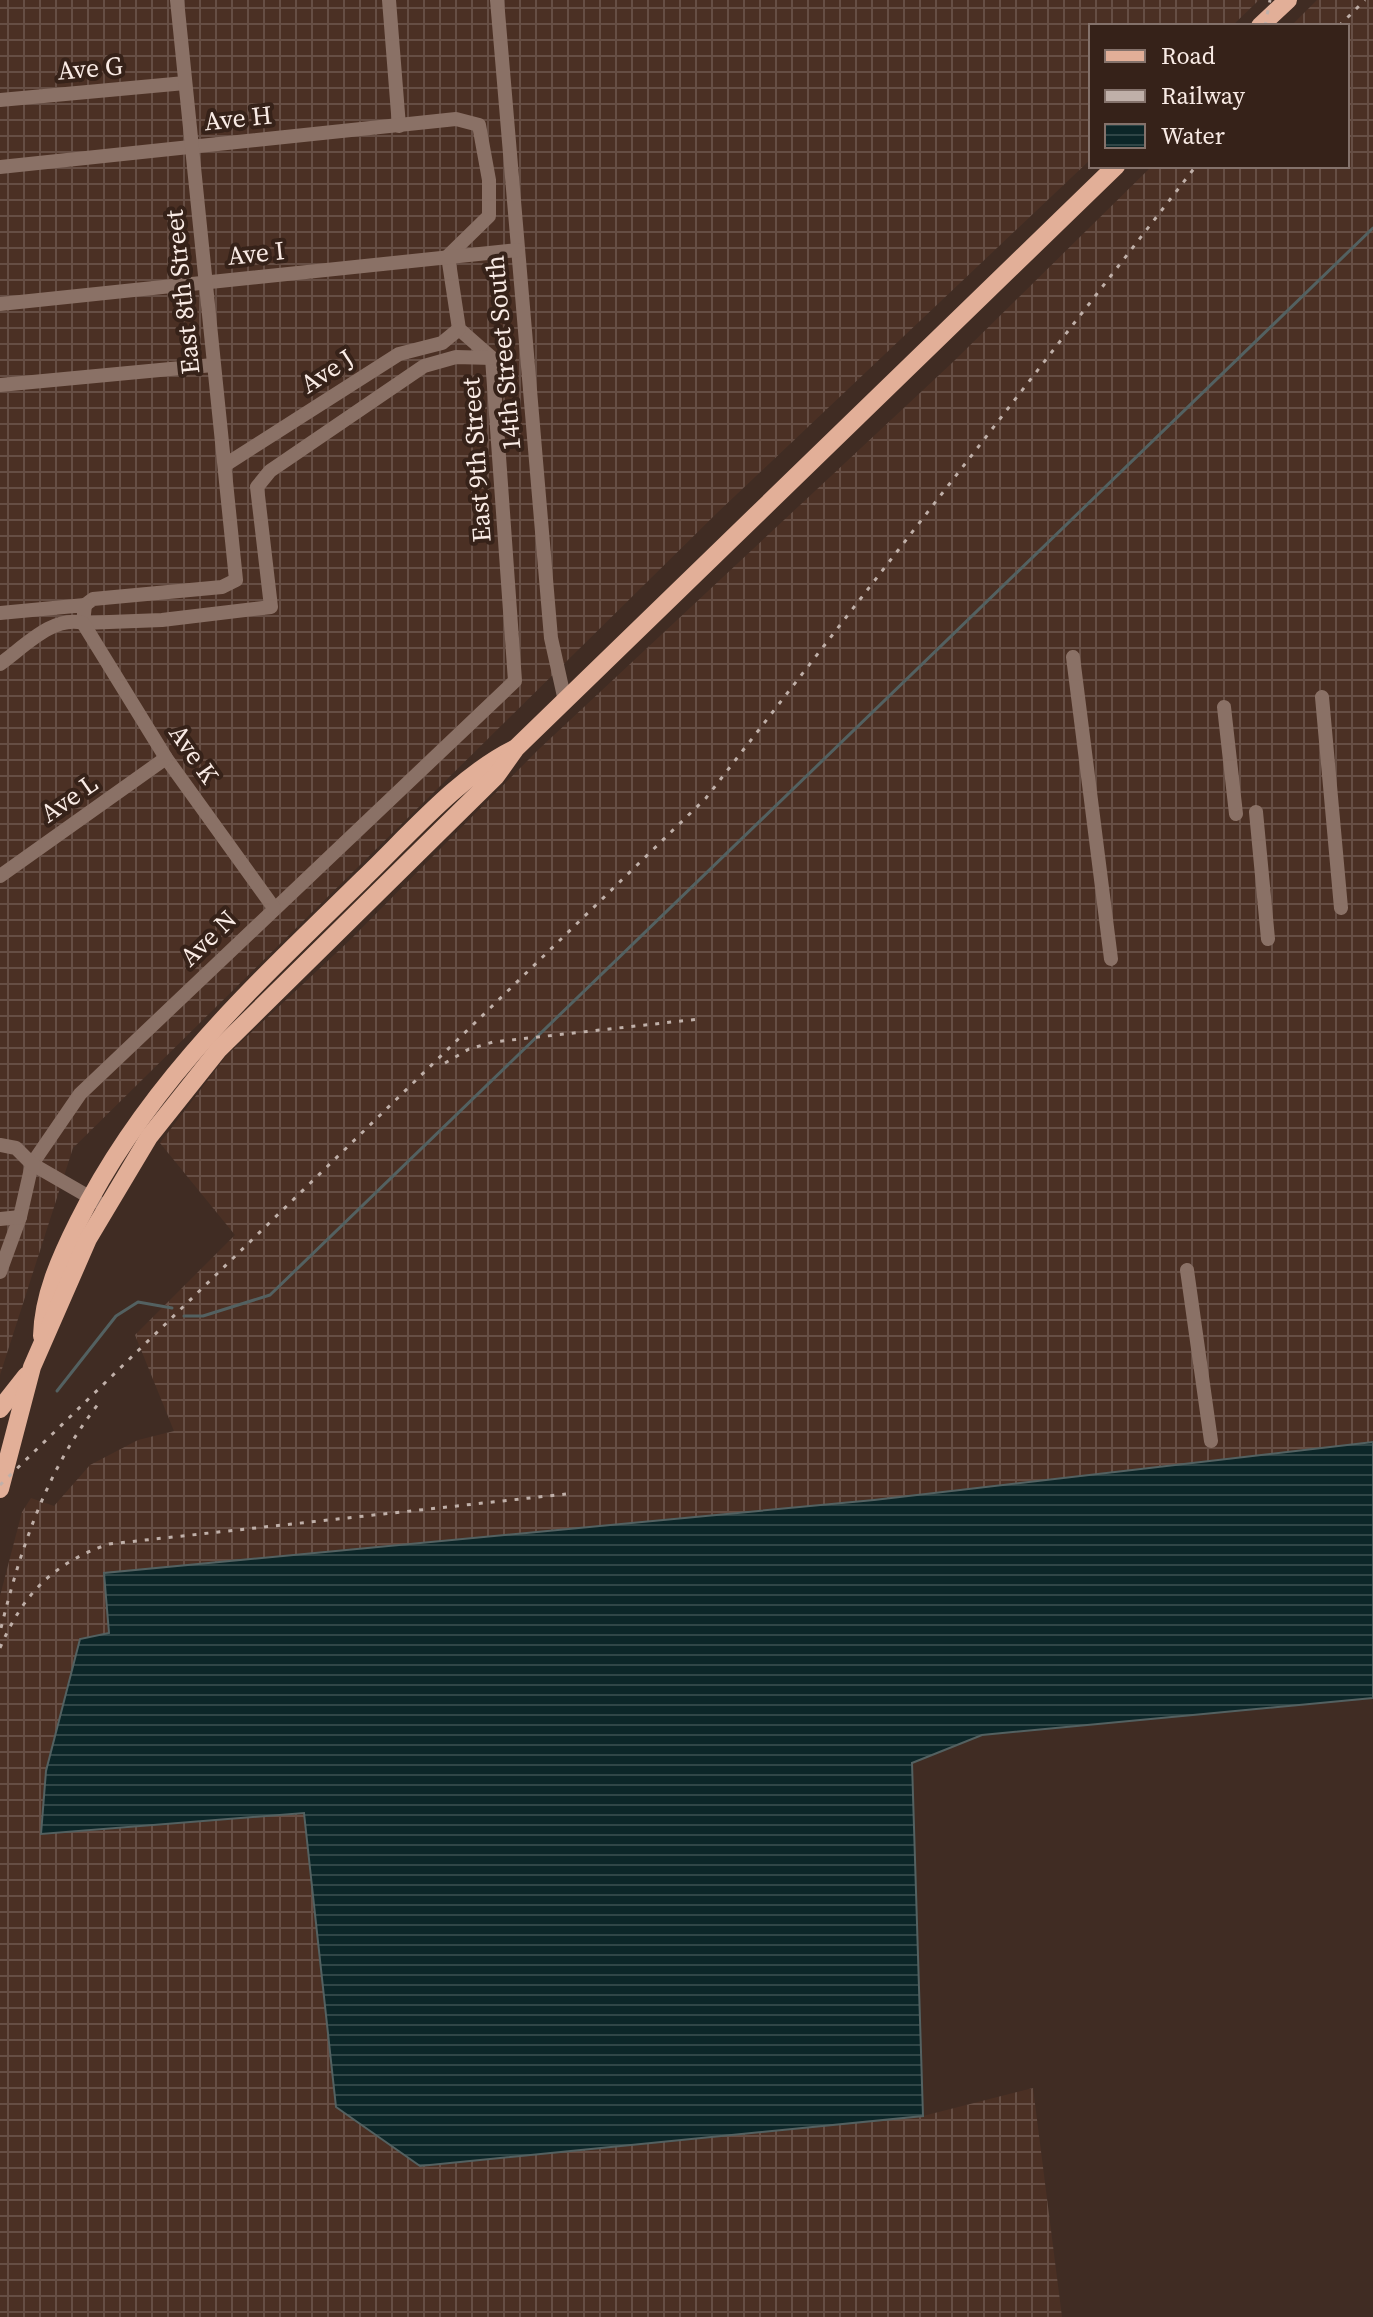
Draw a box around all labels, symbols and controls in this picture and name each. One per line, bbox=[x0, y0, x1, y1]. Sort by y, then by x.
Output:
legend bbox=[1089, 24, 1349, 168]
text: Road bbox=[1161, 39, 1216, 72]
street label: Ave G bbox=[56, 47, 124, 89]
text: Railway bbox=[1161, 79, 1246, 112]
street label: Ave H bbox=[202, 97, 274, 139]
text: Water bbox=[1161, 119, 1225, 152]
street label: East 8th Street bbox=[155, 208, 209, 376]
street label: Ave I bbox=[226, 232, 286, 274]
street label: 14th Street South bbox=[477, 254, 529, 452]
street label: Ave J bbox=[293, 340, 361, 402]
street label: East 9th Street bbox=[452, 376, 500, 544]
street label: Ave K bbox=[161, 717, 228, 791]
street label: Ave L bbox=[33, 765, 105, 831]
street label: Ave N bbox=[171, 902, 245, 974]

